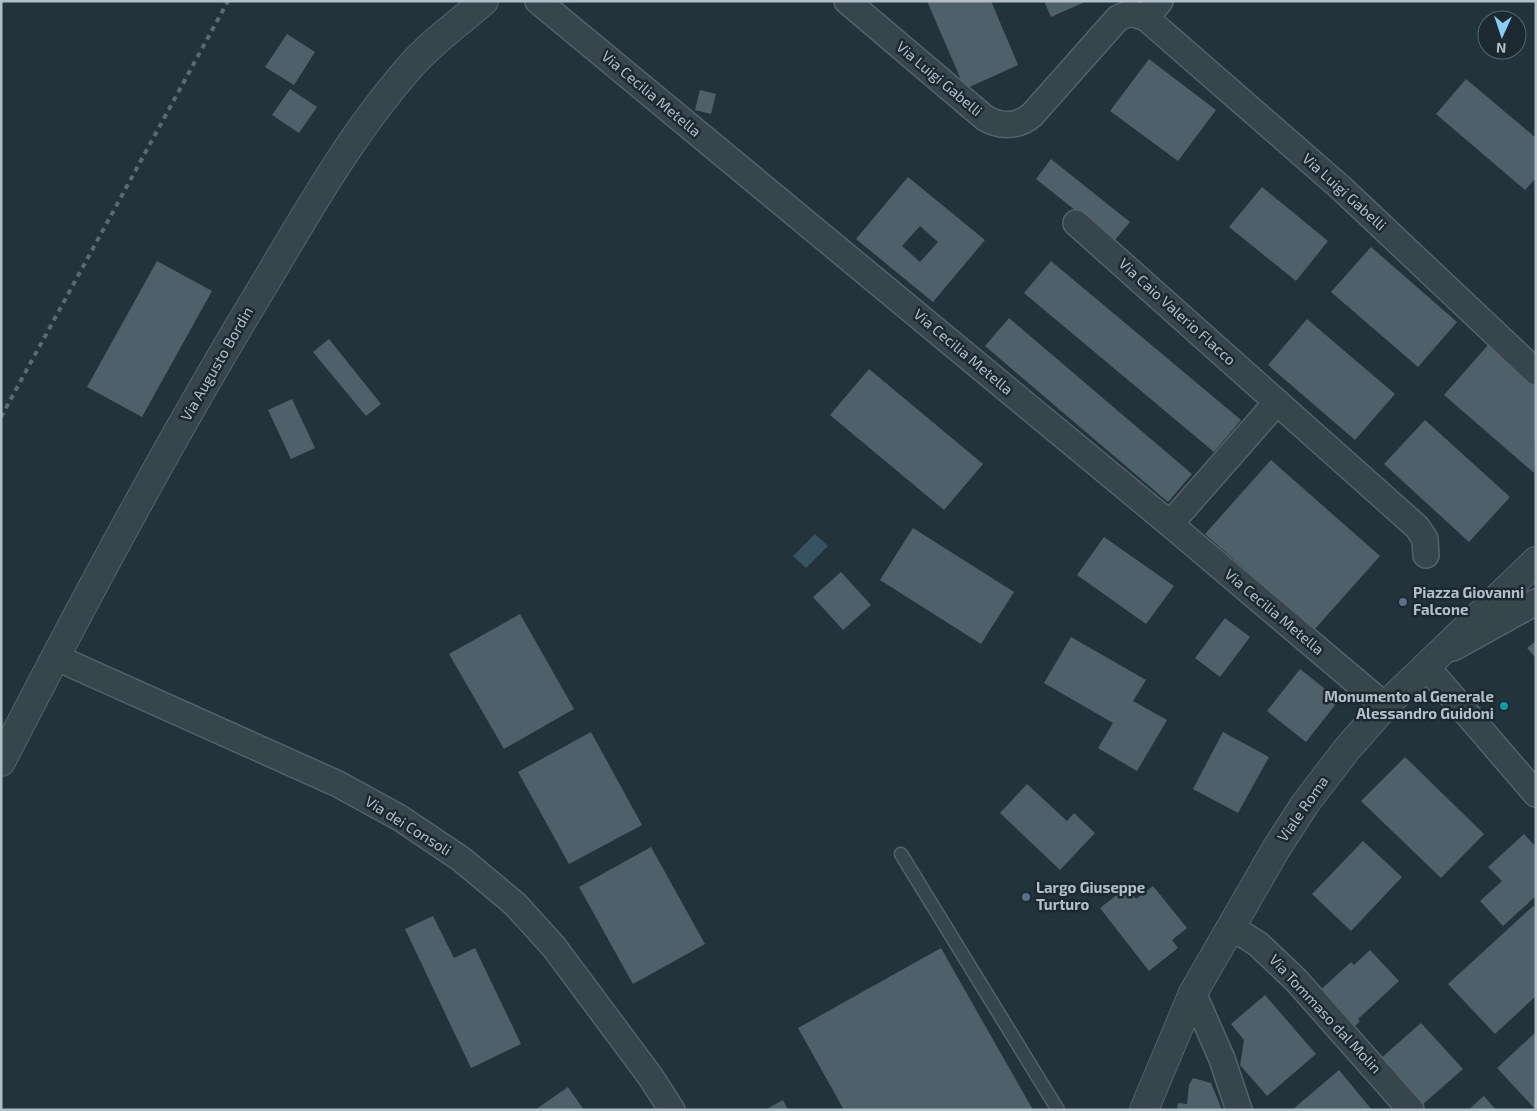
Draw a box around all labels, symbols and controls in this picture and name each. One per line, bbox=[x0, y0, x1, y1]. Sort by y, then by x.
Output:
north arrow bbox=[1477, 10, 1527, 60]
street label: Via Luigi Gabelli bbox=[893, 37, 986, 119]
text: N bbox=[1496, 40, 1507, 57]
street label: Via Cecilia Metella bbox=[598, 46, 705, 140]
street label: Via Luigi Gabelli bbox=[1299, 149, 1390, 234]
street label: Via Caio Valerio Flacco bbox=[1115, 254, 1240, 369]
street label: Via Augusto Bordin bbox=[176, 303, 256, 424]
street label: Via Cecilia Metella bbox=[910, 304, 1017, 398]
street label: Via Cecilia Metella bbox=[1221, 564, 1328, 658]
place label: Piazza Giovanni Falcone bbox=[1413, 583, 1524, 618]
marker: Piazza Giovanni Falcone bbox=[1397, 596, 1409, 608]
place label: Monumento al Generale Alessandro Guidoni bbox=[1324, 687, 1494, 722]
marker: Monumento al Generale Alessandro Guidoni bbox=[1498, 700, 1510, 712]
street label: Viale Roma bbox=[1273, 772, 1331, 845]
street label: Via dei Consoli bbox=[362, 791, 455, 859]
place label: Largo Giuseppe Turturo bbox=[1036, 878, 1145, 913]
marker: Largo Giuseppe Turturo bbox=[1020, 891, 1032, 903]
street label: Via Tommaso dal Molin bbox=[1266, 950, 1386, 1077]

